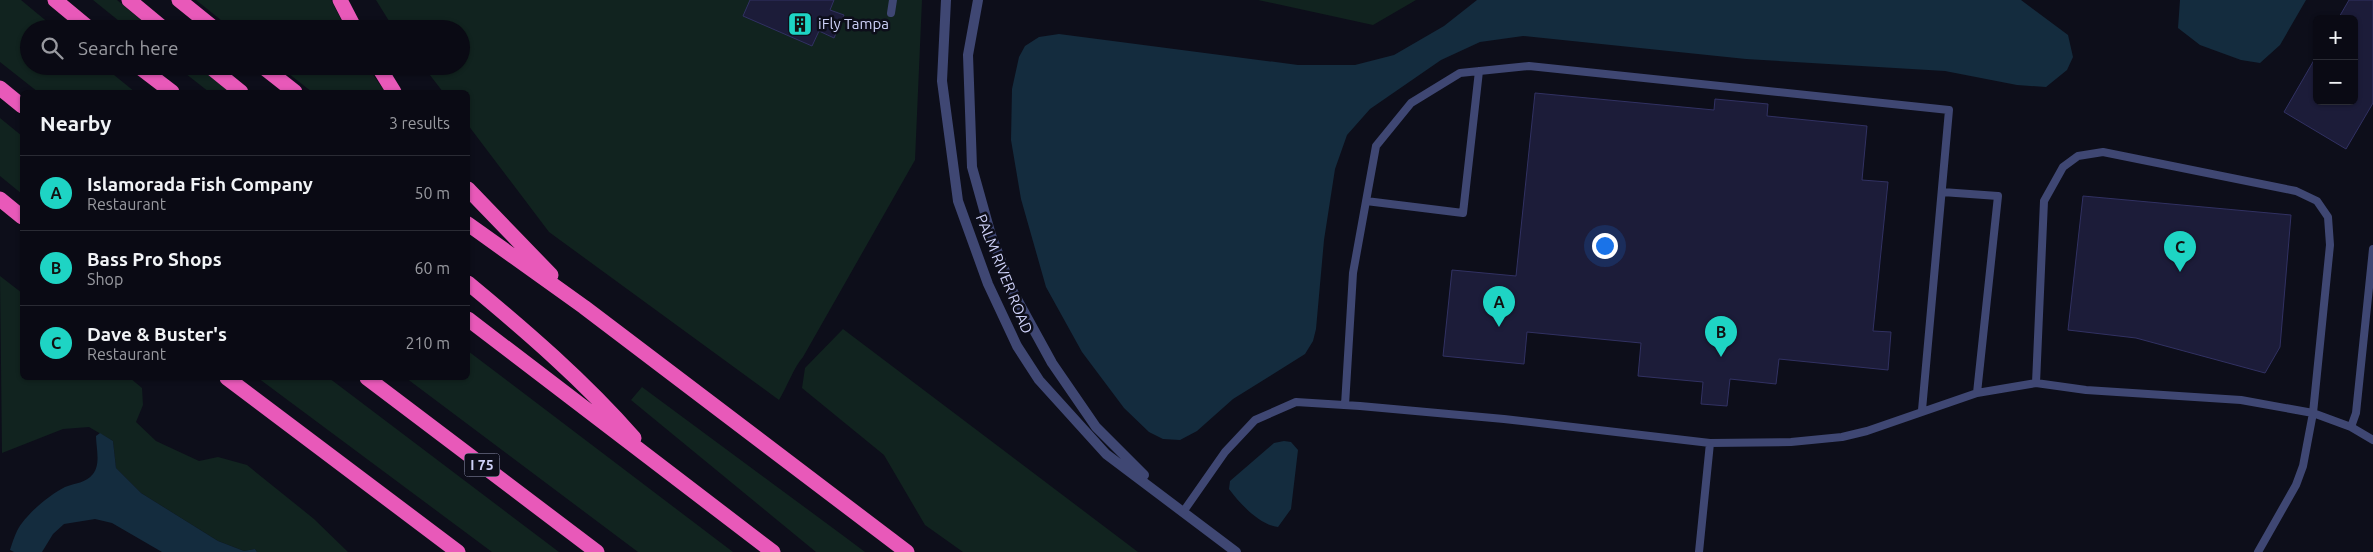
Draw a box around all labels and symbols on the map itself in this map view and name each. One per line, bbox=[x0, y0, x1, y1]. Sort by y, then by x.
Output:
building icon: iFly Tampa bbox=[787, 11, 813, 37]
place label: iFly Tampa bbox=[818, 15, 889, 32]
street label: PALM RIVER ROAD bbox=[973, 212, 1036, 336]
pin: C bbox=[2164, 231, 2196, 272]
your location bbox=[1592, 233, 1618, 259]
pin: A bbox=[1483, 286, 1515, 327]
pin: B bbox=[1705, 316, 1737, 357]
road number: I 75 bbox=[464, 454, 500, 476]

